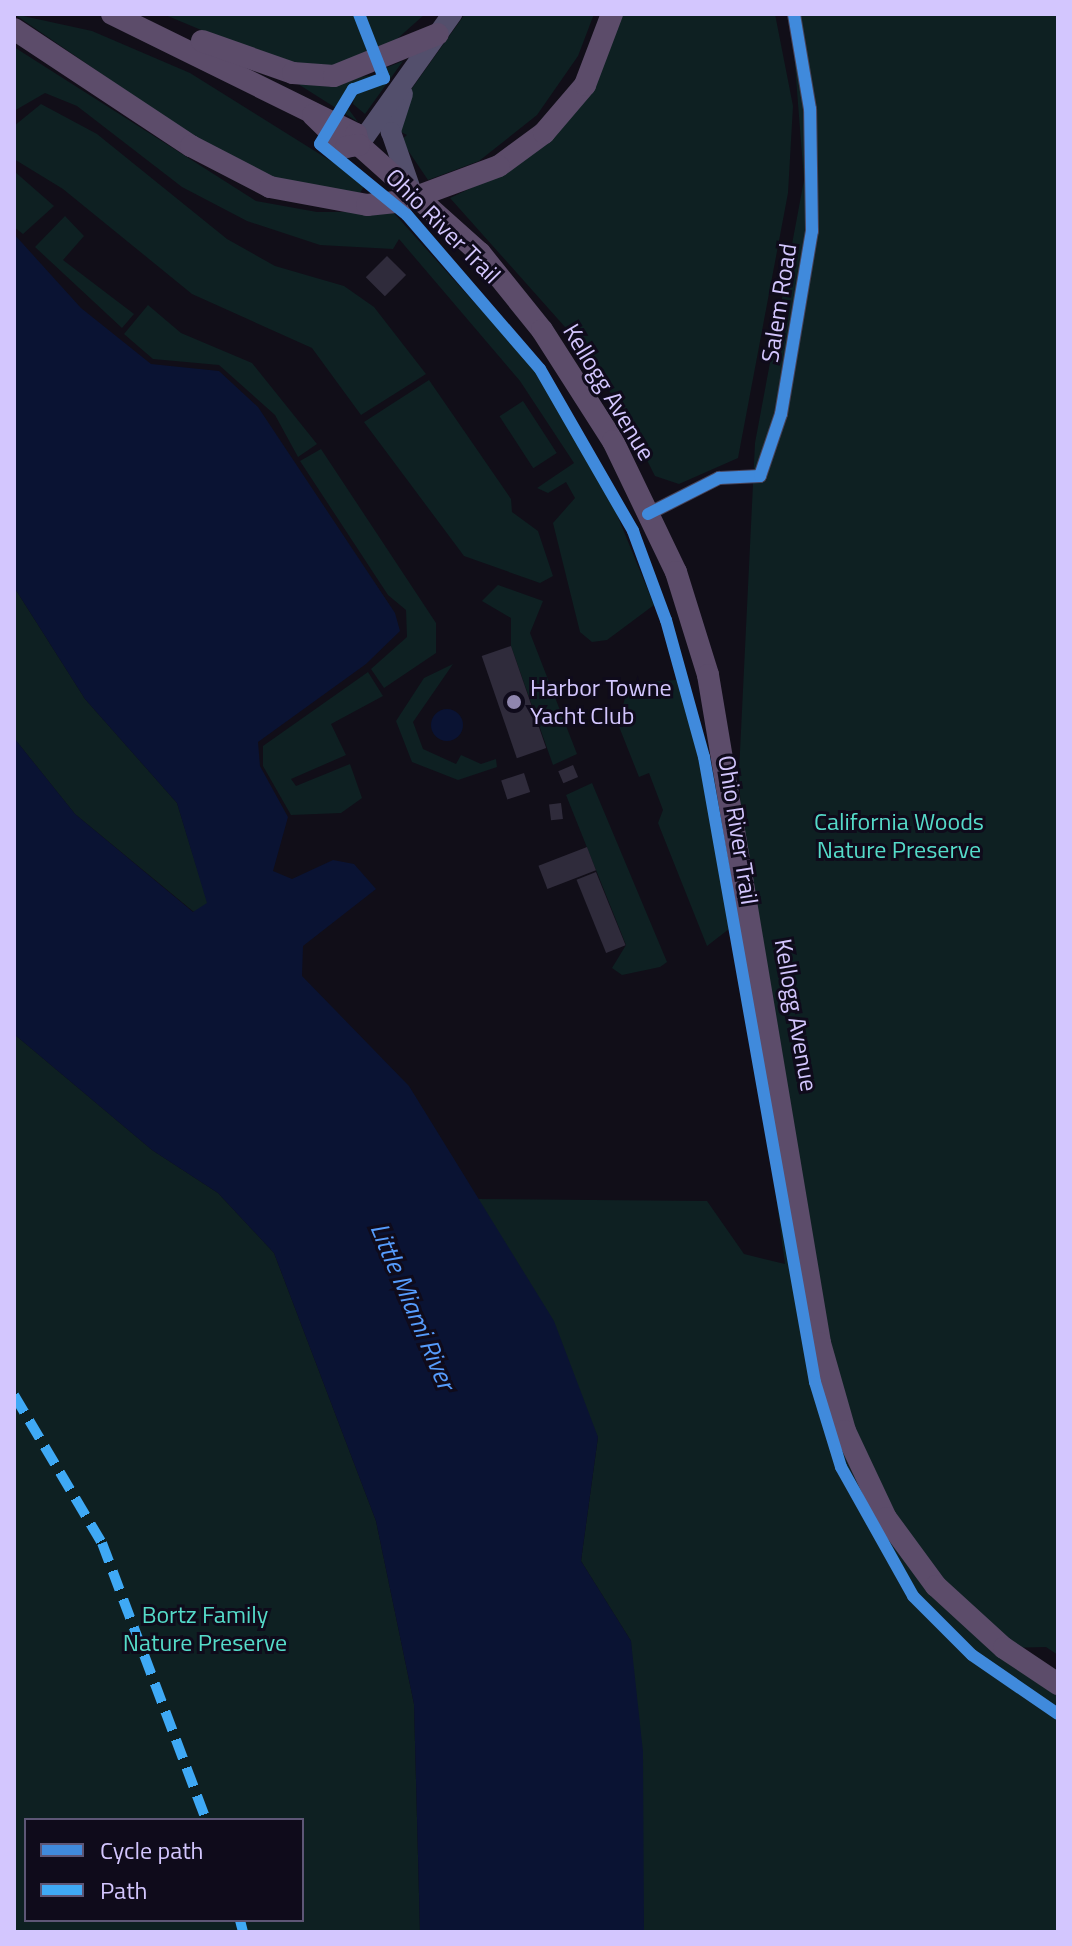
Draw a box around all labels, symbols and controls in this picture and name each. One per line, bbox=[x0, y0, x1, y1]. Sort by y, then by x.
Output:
street label: Ohio River Trail bbox=[380, 163, 506, 289]
street label: Salem Road bbox=[755, 241, 803, 365]
street label: Kellogg Avenue bbox=[557, 318, 661, 466]
place label: Harbor Towne Yacht Club bbox=[530, 674, 672, 730]
marker: Harbor Towne Yacht Club bbox=[505, 693, 523, 711]
street label: Ohio River Trail bbox=[712, 753, 764, 907]
park label: California Woods Nature Preserve bbox=[814, 808, 984, 864]
street label: Kellogg Avenue bbox=[768, 937, 824, 1093]
water label: Little Miami River bbox=[364, 1218, 462, 1394]
park label: Bortz Family Nature Preserve bbox=[123, 1601, 287, 1657]
legend bbox=[24, 1818, 304, 1922]
text: Cycle path bbox=[100, 1832, 203, 1868]
text: Path bbox=[100, 1872, 147, 1908]

